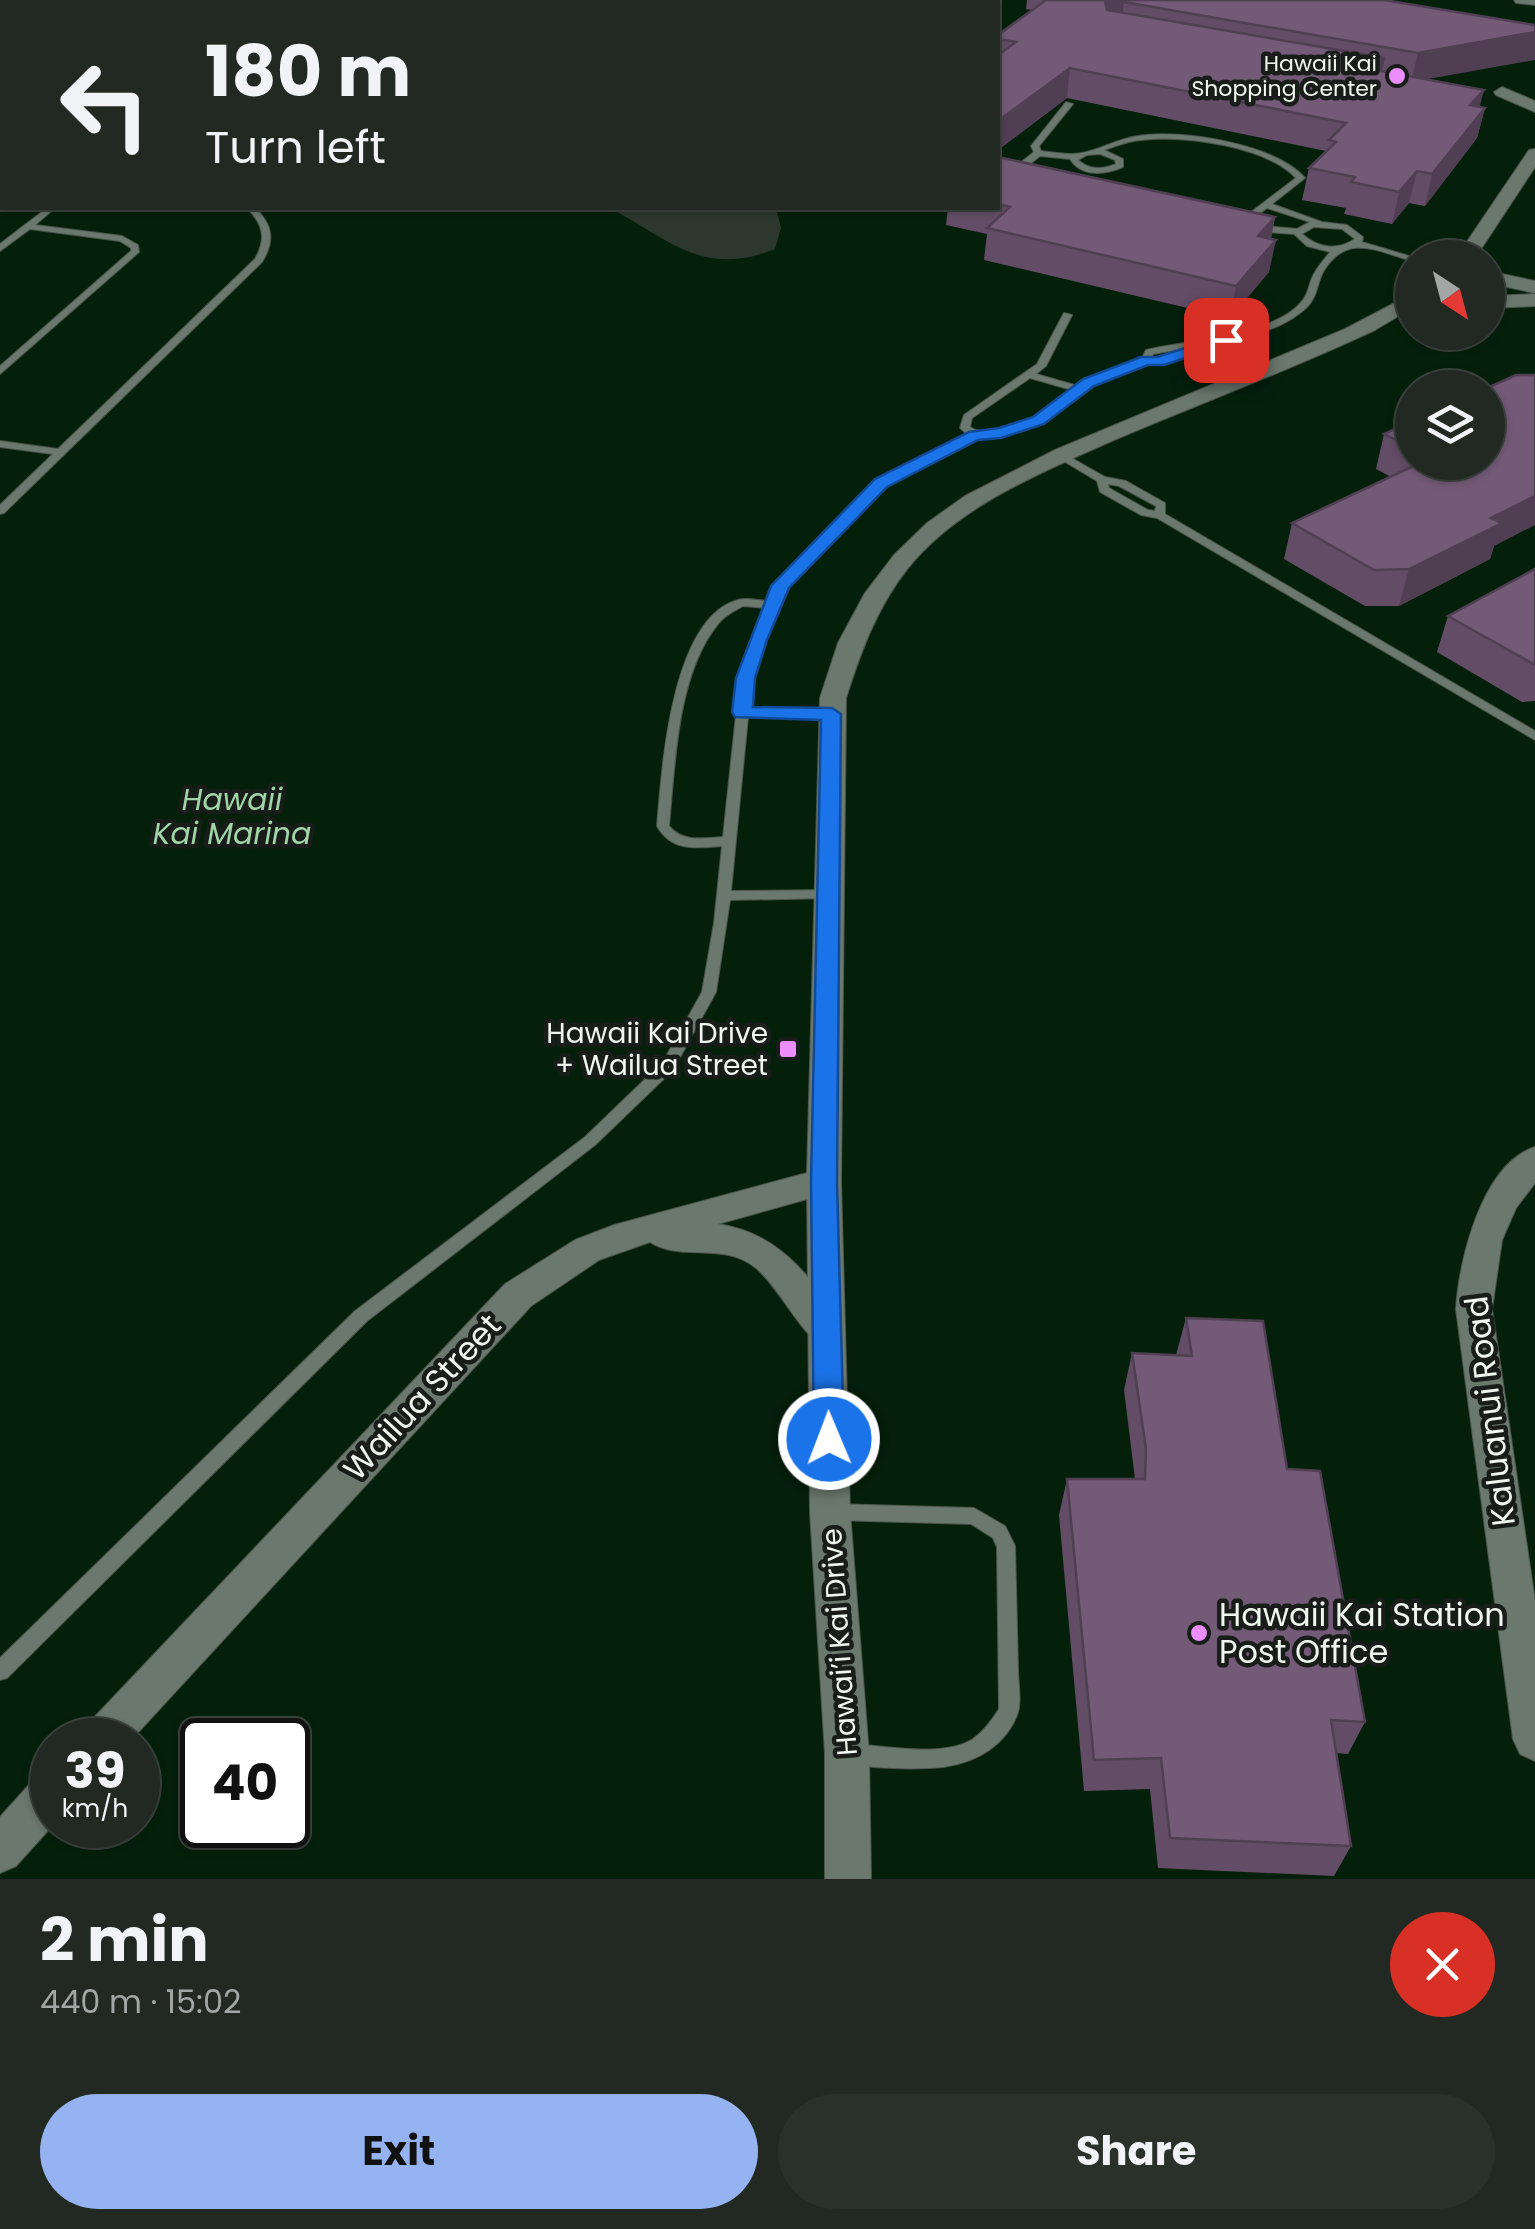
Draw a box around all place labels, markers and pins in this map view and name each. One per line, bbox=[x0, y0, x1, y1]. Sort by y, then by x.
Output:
place label: Hawaii Kai Shopping Center bbox=[1191, 48, 1377, 104]
marker: Hawaii Kai Shopping Center bbox=[1386, 65, 1408, 87]
pin bbox=[1184, 298, 1269, 383]
place label: Hawaii Kai Drive + Wailua Street bbox=[546, 1014, 768, 1085]
marker: Hawaii Kai Drive + Wailua Street bbox=[777, 1038, 799, 1060]
place label: Hawaii Kai Station Post Office bbox=[1219, 1592, 1505, 1674]
marker: Hawaii Kai Station Post Office bbox=[1188, 1622, 1210, 1644]

